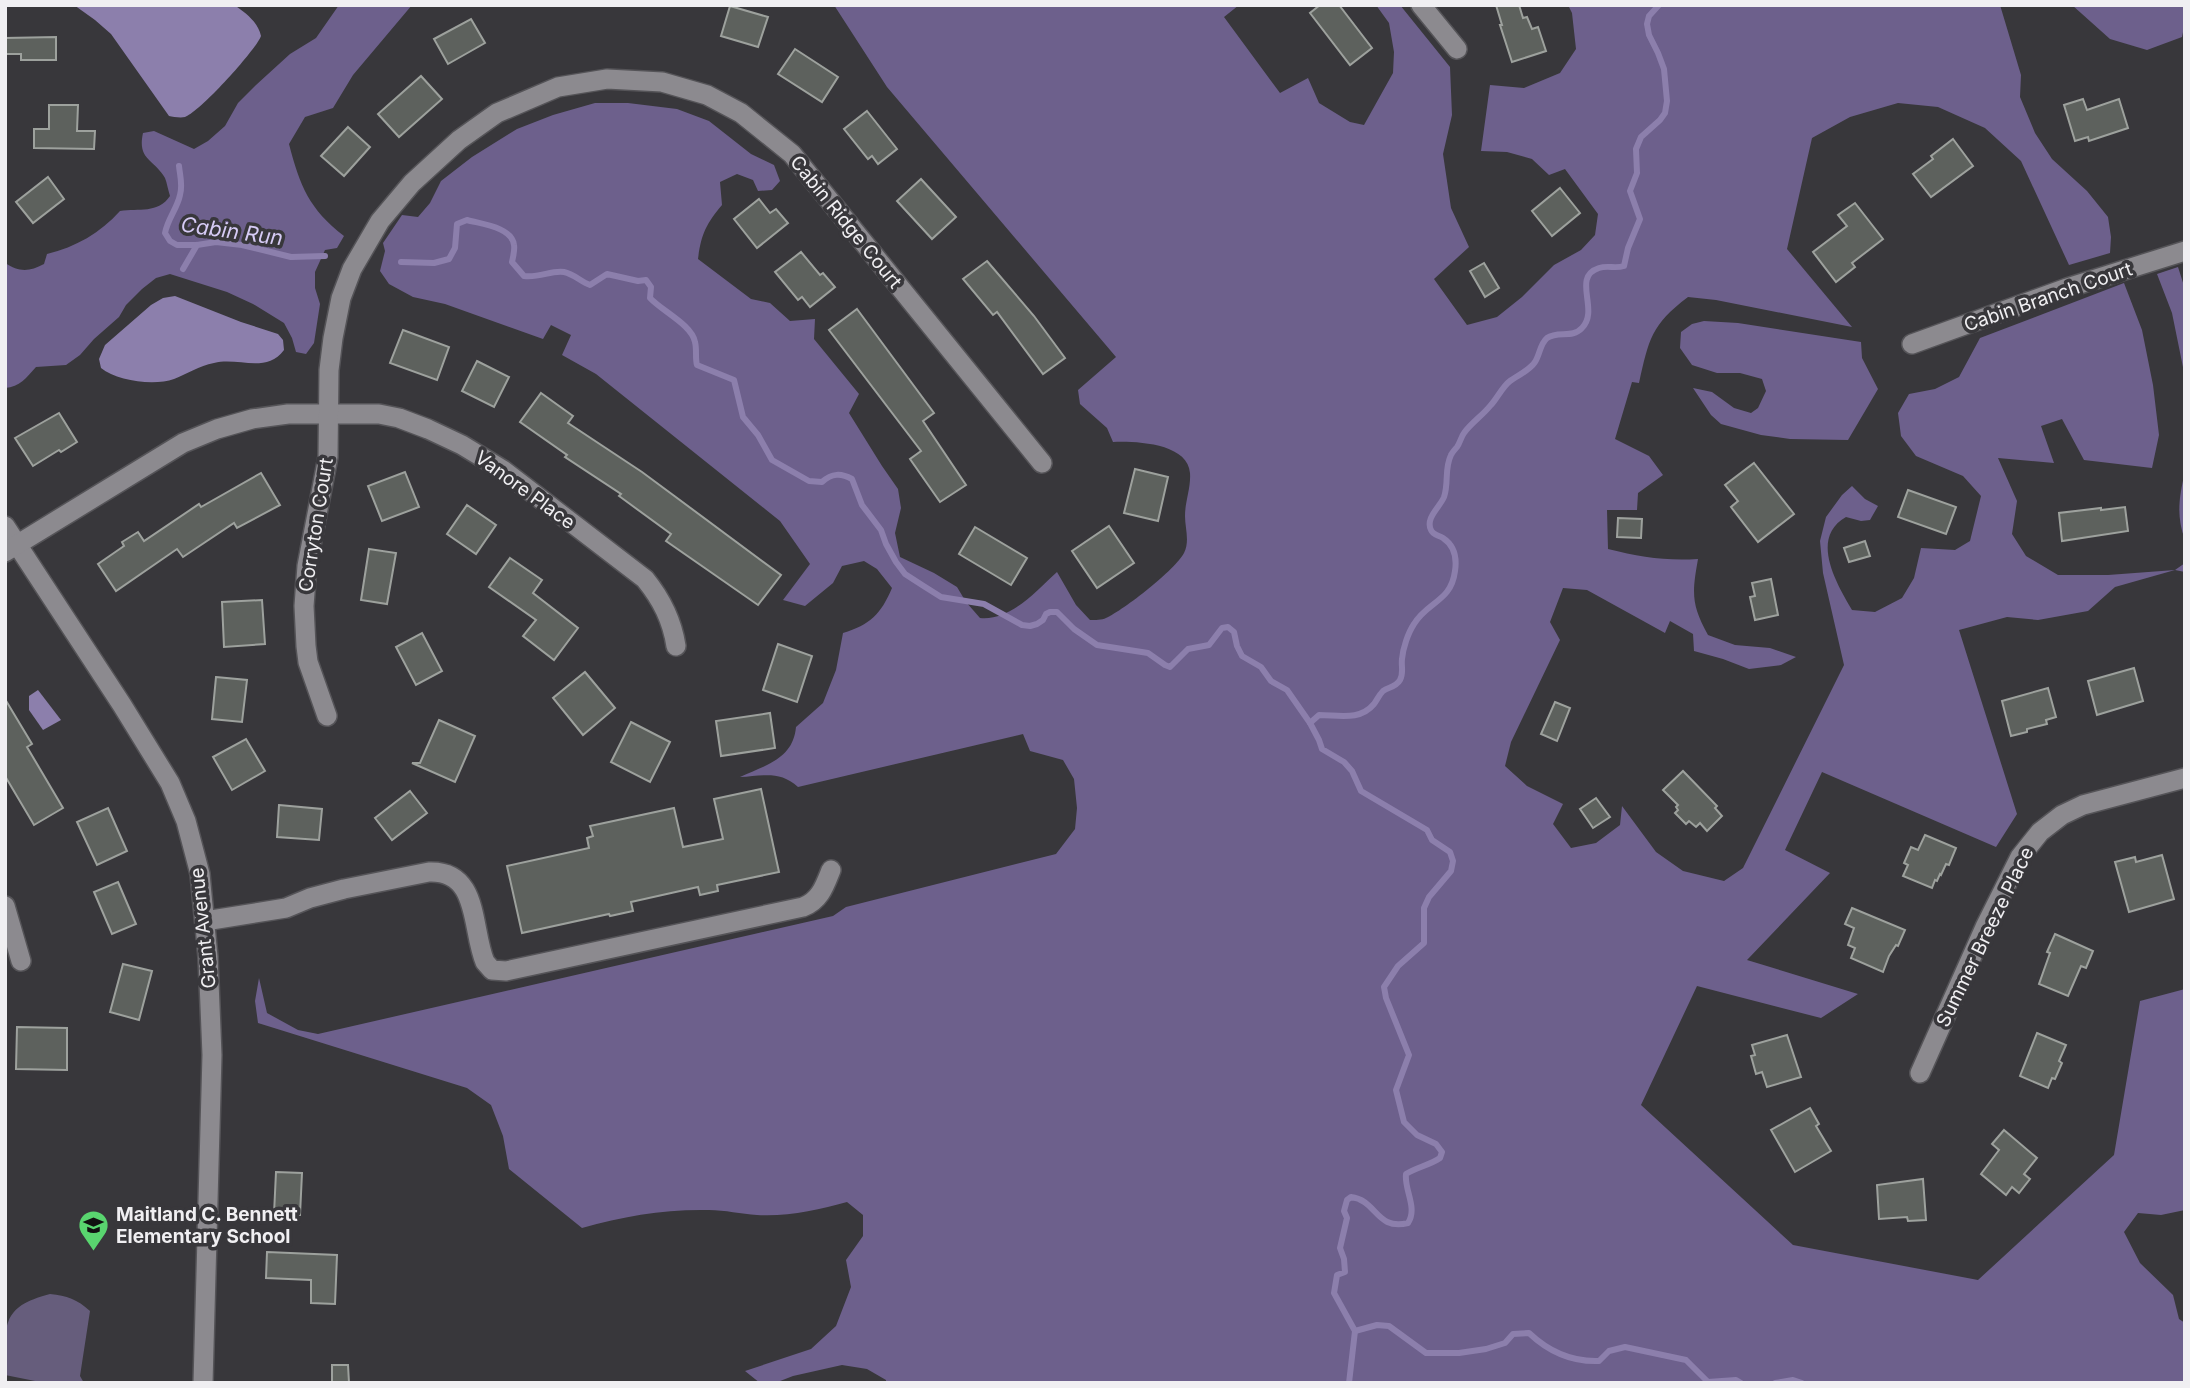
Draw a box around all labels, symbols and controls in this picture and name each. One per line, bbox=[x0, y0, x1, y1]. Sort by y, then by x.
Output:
street label: Cabin Ridge Court bbox=[785, 151, 907, 293]
water label: Cabin Run bbox=[179, 211, 285, 251]
street label: Cabin Branch Court bbox=[1961, 257, 2135, 337]
street label: Vanore Place bbox=[470, 446, 580, 534]
street label: Corryton Court bbox=[294, 456, 338, 594]
street label: Summer Breeze Place bbox=[1931, 843, 2039, 1031]
street label: Grant Avenue bbox=[185, 866, 221, 990]
place label: Maitland C. Bennett Elementary School bbox=[116, 1203, 298, 1248]
school or university icon: Maitland C. Bennett Elementary School bbox=[76, 1208, 110, 1252]

